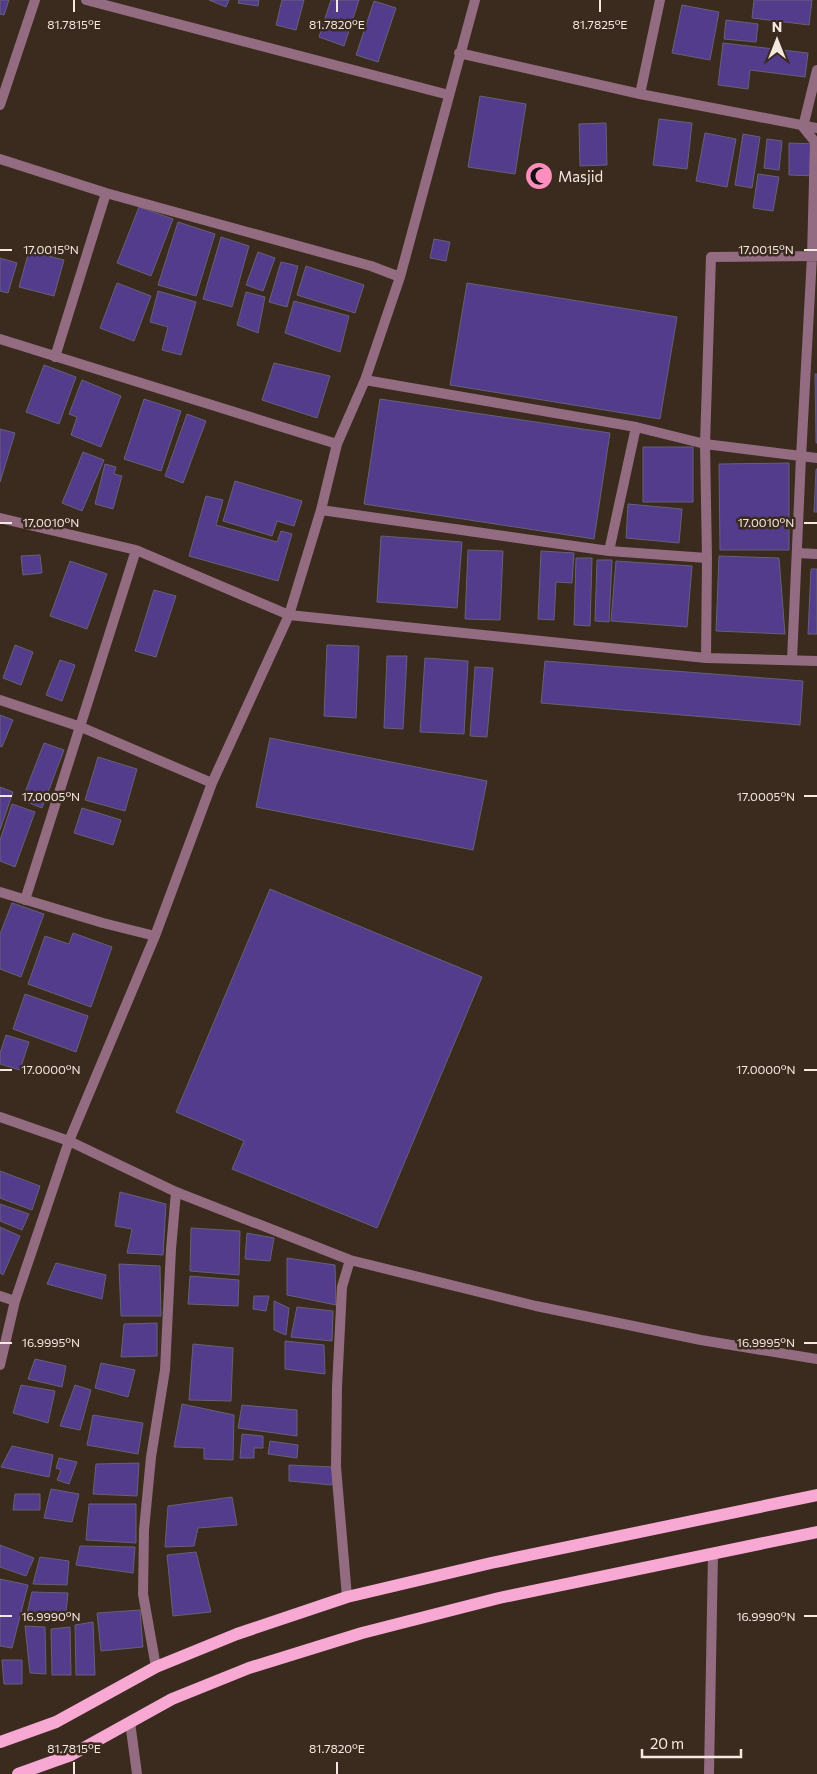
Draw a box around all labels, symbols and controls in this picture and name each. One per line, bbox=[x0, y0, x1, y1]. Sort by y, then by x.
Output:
north arrow bbox=[752, 15, 802, 65]
text: 81.7815°E bbox=[47, 17, 101, 31]
text: 81.7820°E bbox=[309, 17, 365, 31]
text: 81.7825°E bbox=[572, 17, 628, 31]
text: N bbox=[772, 18, 782, 35]
mosque icon: Masjid bbox=[524, 161, 554, 191]
place label: Masjid bbox=[558, 167, 603, 185]
text: 17.0015°N bbox=[23, 242, 79, 256]
text: 17.0015°N bbox=[738, 242, 794, 256]
text: 17.0010°N bbox=[23, 515, 79, 529]
text: 17.0010°N bbox=[738, 515, 794, 529]
text: 17.0005°N bbox=[22, 789, 80, 803]
text: 17.0005°N bbox=[737, 789, 795, 803]
text: 17.0000°N bbox=[21, 1062, 81, 1076]
text: 17.0000°N bbox=[736, 1062, 796, 1076]
text: 16.9995°N bbox=[22, 1335, 80, 1349]
text: 16.9995°N bbox=[737, 1335, 795, 1349]
text: 16.9990°N bbox=[21, 1609, 81, 1623]
text: 16.9990°N bbox=[736, 1609, 796, 1623]
scale bar bbox=[642, 1726, 741, 1758]
text: 20 m bbox=[650, 1734, 684, 1752]
text: 81.7815°E bbox=[47, 1741, 101, 1755]
text: 81.7820°E bbox=[309, 1741, 365, 1755]

